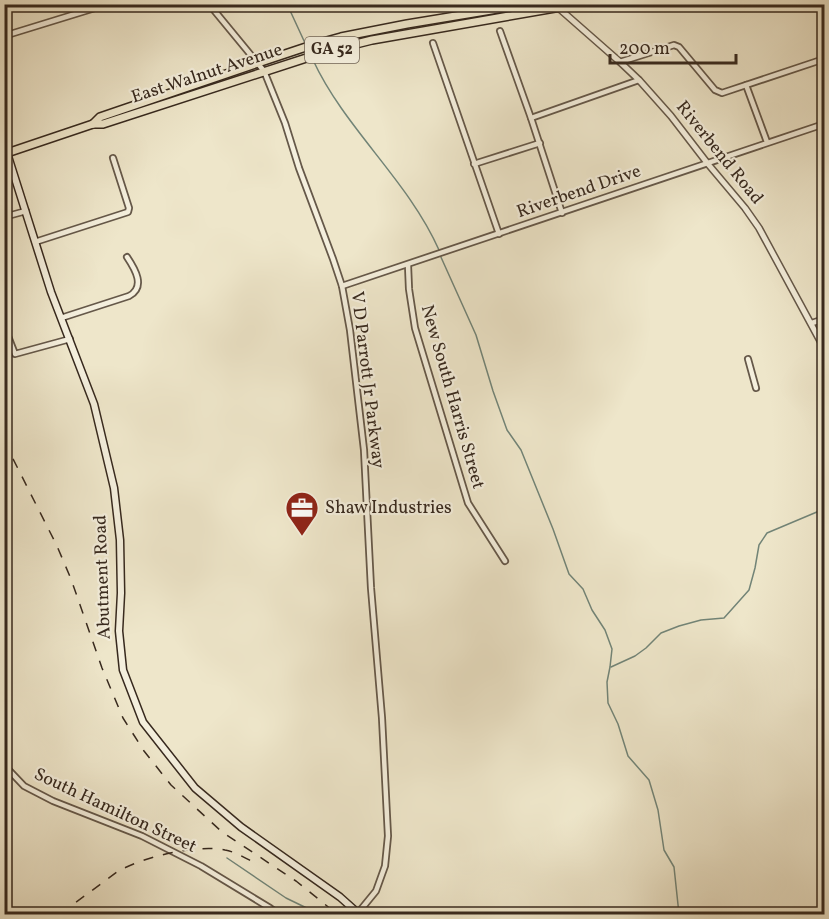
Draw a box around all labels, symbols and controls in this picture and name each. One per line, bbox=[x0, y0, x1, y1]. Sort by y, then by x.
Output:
scale bar bbox=[610, 27, 736, 65]
road number: GA 52 bbox=[305, 37, 359, 63]
text: 200 m bbox=[619, 37, 670, 62]
street label: East Walnut Avenue bbox=[128, 38, 286, 110]
street label: Riverbend Road bbox=[669, 96, 769, 210]
street label: Riverbend Drive bbox=[513, 159, 645, 225]
street label: V D Parrott Jr Parkway bbox=[344, 290, 390, 470]
street label: New South Harris Street bbox=[414, 302, 490, 492]
office icon: Shaw Industries bbox=[284, 490, 320, 537]
place label: Shaw Industries bbox=[325, 496, 452, 521]
street label: Abutment Road bbox=[88, 514, 118, 640]
street label: South Hamilton Street bbox=[30, 762, 200, 860]

